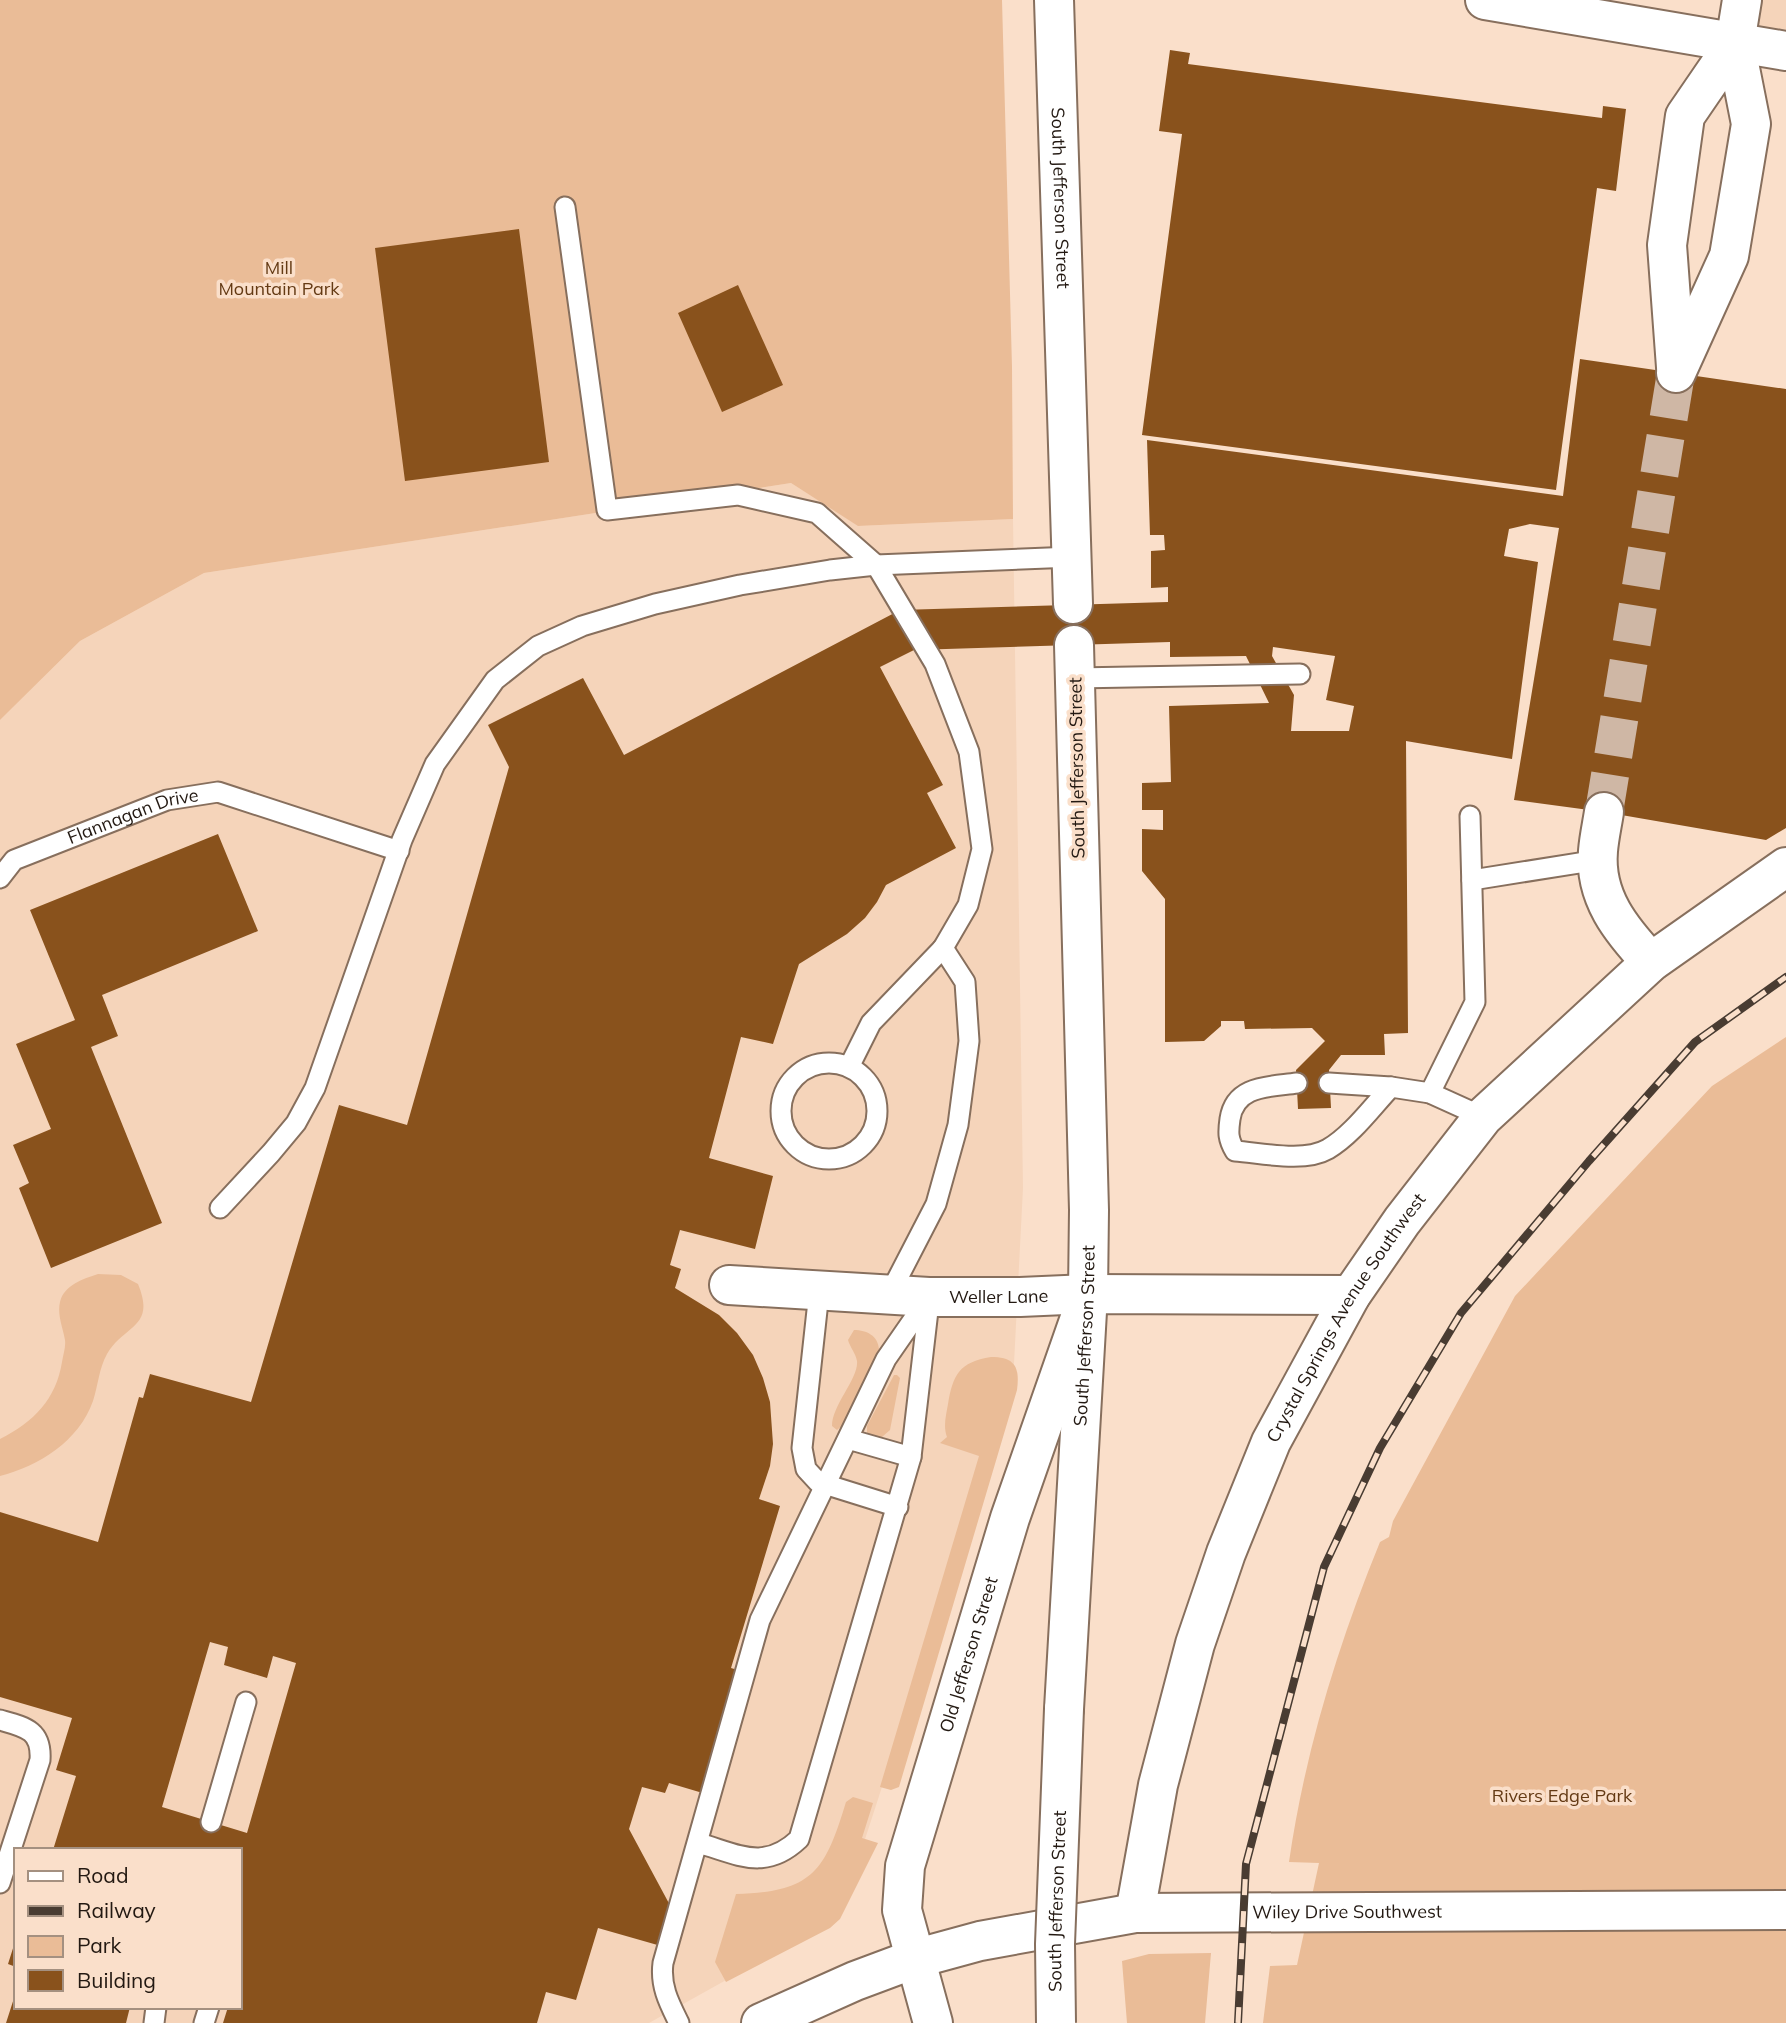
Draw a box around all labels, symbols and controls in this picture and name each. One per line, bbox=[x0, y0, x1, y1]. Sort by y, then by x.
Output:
street label: South Jefferson Street bbox=[1046, 107, 1075, 289]
park label: Mill Mountain Park bbox=[218, 256, 340, 300]
street label: South Jefferson Street bbox=[1063, 677, 1090, 859]
street label: Flannagan Drive bbox=[64, 783, 200, 849]
street label: Crystal Springs Avenue Southwest bbox=[1261, 1188, 1430, 1446]
street label: South Jefferson Street bbox=[1068, 1245, 1100, 1427]
street label: Weller Lane bbox=[949, 1284, 1049, 1308]
street label: Old Jefferson Street bbox=[934, 1574, 1003, 1735]
park label: Rivers Edge Park bbox=[1492, 1784, 1633, 1807]
street label: South Jefferson Street bbox=[1043, 1810, 1071, 1992]
legend bbox=[14, 1848, 242, 2009]
text: Road bbox=[77, 1862, 128, 1888]
text: Railway bbox=[77, 1897, 156, 1923]
street label: Wiley Drive Southwest bbox=[1252, 1900, 1442, 1923]
text: Park bbox=[77, 1932, 121, 1958]
text: Building bbox=[77, 1967, 156, 1993]

